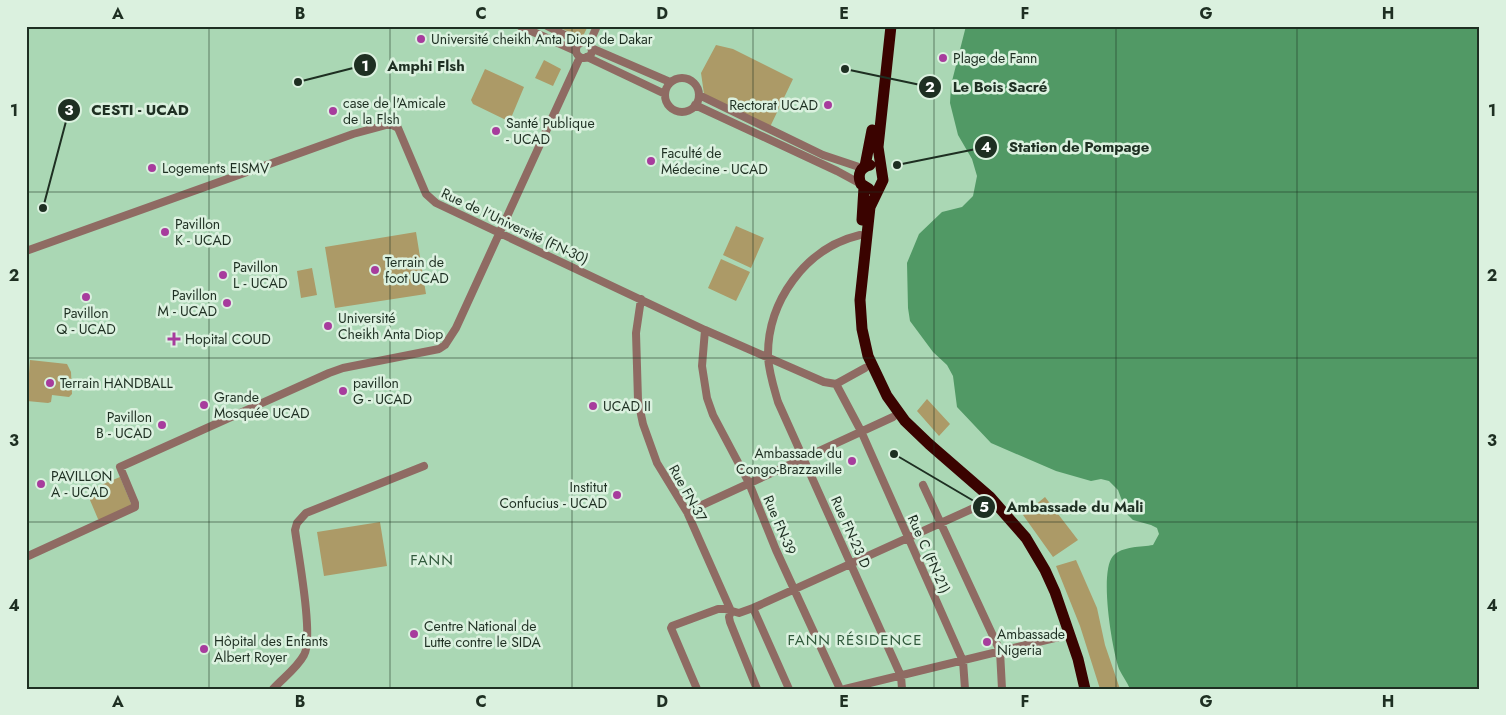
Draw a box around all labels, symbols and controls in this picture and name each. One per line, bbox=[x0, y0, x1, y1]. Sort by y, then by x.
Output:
text: A bbox=[111, 2, 124, 25]
text: B bbox=[295, 2, 305, 25]
text: C bbox=[475, 2, 487, 25]
text: D bbox=[656, 2, 668, 25]
text: E bbox=[839, 2, 849, 25]
text: F bbox=[1021, 2, 1029, 25]
text: G bbox=[1199, 2, 1213, 25]
text: H bbox=[1382, 2, 1394, 25]
place label: Université cheikh Anta Diop de Dakar bbox=[431, 29, 653, 49]
marker: Université cheikh Anta Diop de Dakar bbox=[415, 33, 427, 45]
place label: Plage de Fann bbox=[953, 48, 1037, 68]
callout: Amphi Flsh bbox=[352, 50, 474, 80]
marker: Plage de Fann bbox=[937, 52, 949, 64]
text: 1 bbox=[361, 55, 369, 77]
text: Amphi Flsh bbox=[386, 55, 465, 77]
callout: Le Bois Sacré bbox=[917, 72, 1057, 102]
text: 2 bbox=[925, 76, 935, 98]
text: Le Bois Sacré bbox=[953, 76, 1048, 98]
place label: case de l'Amicale de la Flsh bbox=[343, 93, 446, 129]
callout: CESTI - UCAD bbox=[56, 95, 199, 125]
place label: Rectorat UCAD bbox=[729, 95, 818, 115]
text: 1 bbox=[10, 99, 18, 122]
text: 3 bbox=[64, 99, 74, 121]
text: CESTI - UCAD bbox=[91, 99, 189, 121]
marker: Rectorat UCAD bbox=[822, 99, 834, 111]
text: 1 bbox=[1488, 99, 1496, 122]
marker: case de l'Amicale de la Flsh bbox=[327, 105, 339, 117]
place label: Santé Publique - UCAD bbox=[506, 113, 595, 149]
marker: Santé Publique - UCAD bbox=[490, 125, 502, 137]
callout: Station de Pompage bbox=[973, 132, 1159, 162]
text: 4 bbox=[981, 136, 991, 158]
text: Station de Pompage bbox=[1009, 136, 1150, 158]
place label: Faculté de Médecine - UCAD bbox=[661, 143, 768, 179]
marker: Faculté de Médecine - UCAD bbox=[645, 155, 657, 167]
place label: Logements EISMV bbox=[162, 158, 270, 178]
marker: Logements EISMV bbox=[146, 162, 158, 174]
street label: Rue de l'Université (FN-30) bbox=[438, 183, 592, 269]
place label: Pavillon K - UCAD bbox=[175, 214, 231, 250]
marker: Pavillon K - UCAD bbox=[159, 226, 171, 238]
place label: Terrain de foot UCAD bbox=[385, 252, 449, 288]
place label: Pavillon L - UCAD bbox=[233, 257, 288, 293]
text: 2 bbox=[9, 264, 19, 287]
marker: Terrain de foot UCAD bbox=[369, 264, 381, 276]
text: 2 bbox=[1487, 264, 1497, 287]
marker: Pavillon L - UCAD bbox=[217, 269, 229, 281]
place label: Pavillon M - UCAD bbox=[157, 285, 217, 321]
marker: Pavillon Q - UCAD bbox=[80, 291, 92, 303]
marker: Pavillon M - UCAD bbox=[221, 297, 233, 309]
place label: Pavillon Q - UCAD bbox=[56, 303, 116, 339]
place label: Université Cheikh Anta Diop bbox=[338, 308, 443, 344]
marker: Université Cheikh Anta Diop bbox=[322, 320, 334, 332]
place label: Hopital COUD bbox=[185, 329, 271, 349]
marker: Hopital COUD bbox=[167, 332, 181, 346]
place label: Terrain HANDBALL bbox=[60, 373, 174, 393]
place label: pavillon G - UCAD bbox=[353, 373, 412, 409]
marker: Terrain HANDBALL bbox=[44, 377, 56, 389]
marker: pavillon G - UCAD bbox=[337, 385, 349, 397]
place label: Grande Mosquée UCAD bbox=[214, 387, 309, 423]
place label: UCAD II bbox=[603, 396, 651, 416]
marker: Grande Mosquée UCAD bbox=[198, 399, 210, 411]
marker: UCAD II bbox=[587, 400, 599, 412]
place label: Pavillon B - UCAD bbox=[96, 407, 152, 443]
marker: Pavillon B - UCAD bbox=[156, 419, 168, 431]
text: 3 bbox=[9, 429, 19, 452]
text: 3 bbox=[1487, 429, 1497, 452]
place label: Ambassade du Congo-Brazzaville bbox=[736, 443, 842, 479]
marker: Ambassade du Congo-Brazzaville bbox=[846, 455, 858, 467]
street label: Rue FN-37 bbox=[664, 461, 712, 526]
place label: PAVILLON A - UCAD bbox=[51, 466, 112, 502]
place label: Institut Confucius - UCAD bbox=[499, 477, 608, 513]
marker: PAVILLON A - UCAD bbox=[35, 478, 47, 490]
marker: Institut Confucius - UCAD bbox=[611, 489, 623, 501]
street label: Rue FN-39 bbox=[758, 492, 802, 558]
callout: Ambassade du Mali bbox=[972, 492, 1154, 522]
street label: Rue FN-23 D bbox=[826, 493, 876, 571]
text: 5 bbox=[979, 496, 989, 518]
text: Ambassade du Mali bbox=[1006, 496, 1143, 518]
street label: Rue C (FN-21) bbox=[903, 511, 955, 597]
district label: FANN bbox=[410, 549, 454, 571]
text: 4 bbox=[8, 594, 20, 617]
text: 4 bbox=[1486, 594, 1498, 617]
place label: Centre National de Lutte contre le SIDA bbox=[424, 616, 541, 652]
place label: Ambassade Nigeria bbox=[997, 624, 1065, 660]
marker: Centre National de Lutte contre le SIDA bbox=[408, 628, 420, 640]
district label: FANN RÉSIDENCE bbox=[787, 629, 923, 651]
place label: Hôpital des Enfants Albert Royer bbox=[214, 631, 328, 667]
marker: Ambassade Nigeria bbox=[981, 636, 993, 648]
marker: Hôpital des Enfants Albert Royer bbox=[198, 643, 210, 655]
text: A bbox=[111, 690, 124, 713]
text: B bbox=[295, 690, 305, 713]
text: C bbox=[475, 690, 487, 713]
text: D bbox=[656, 690, 668, 713]
text: E bbox=[839, 690, 849, 713]
text: F bbox=[1021, 690, 1029, 713]
text: G bbox=[1199, 690, 1213, 713]
text: H bbox=[1382, 690, 1394, 713]

